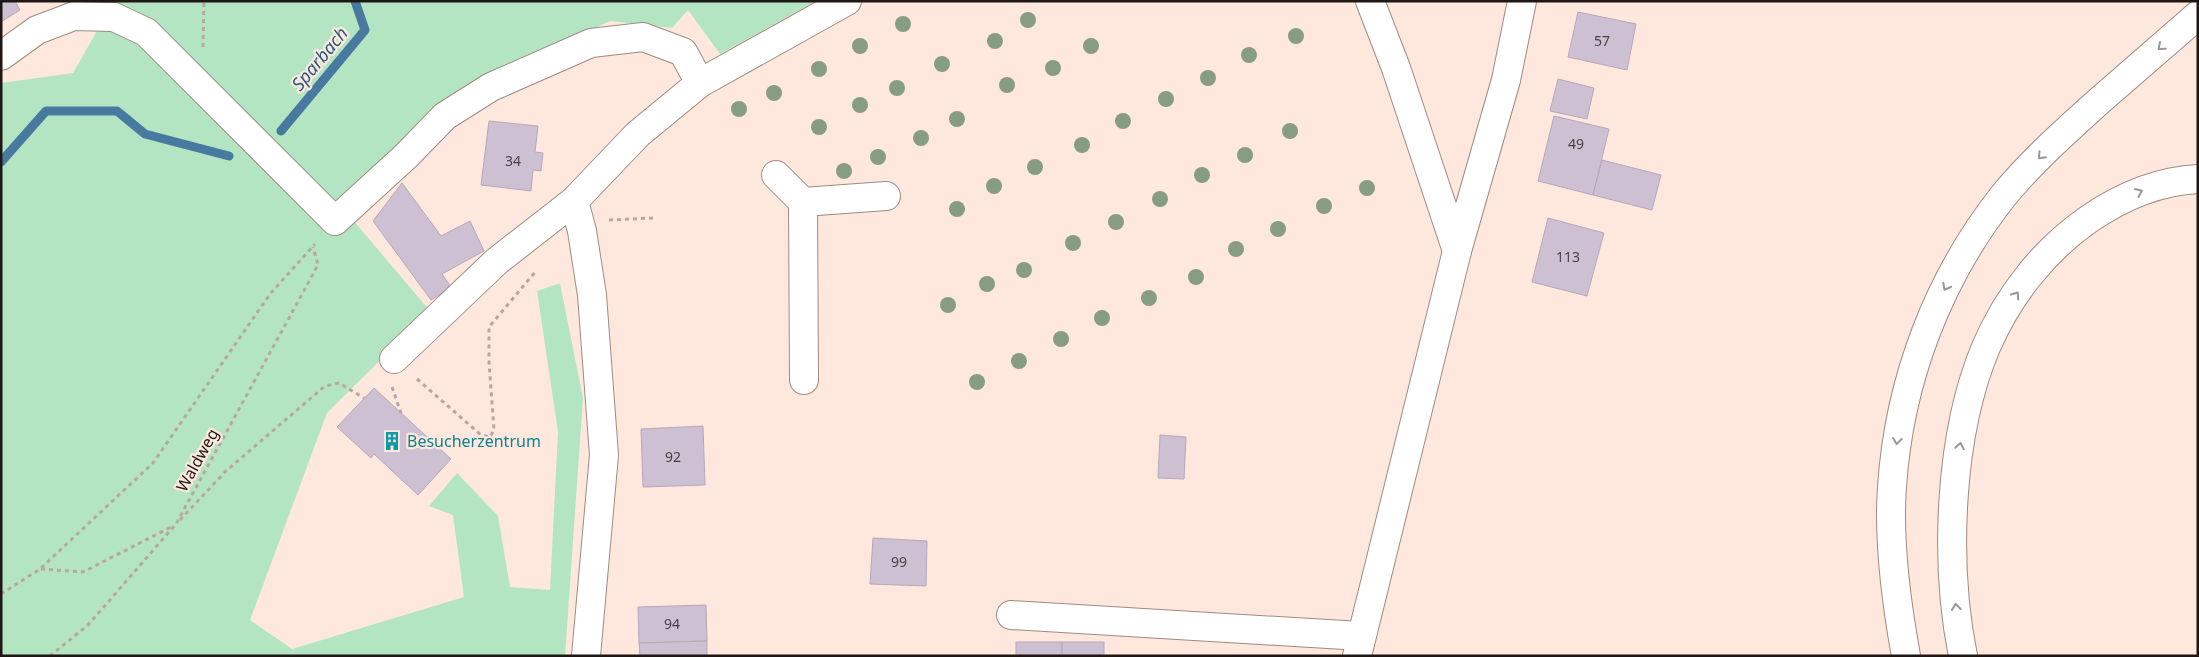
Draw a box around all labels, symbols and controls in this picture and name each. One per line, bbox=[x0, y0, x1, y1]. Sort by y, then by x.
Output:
water label: Sparbach bbox=[286, 21, 353, 95]
house number: 57 bbox=[1594, 31, 1610, 50]
one-way arrow bbox=[2158, 41, 2167, 50]
house number: 49 bbox=[1568, 134, 1584, 153]
house number: 34 bbox=[505, 151, 521, 170]
one-way arrow bbox=[2038, 151, 2047, 160]
one-way arrow bbox=[2133, 189, 2142, 199]
house number: 113 bbox=[1556, 247, 1580, 266]
one-way arrow bbox=[1942, 282, 1952, 291]
one-way arrow bbox=[2010, 291, 2019, 300]
street label: Waldweg bbox=[171, 425, 223, 495]
building icon: Besucherzentrum bbox=[381, 430, 403, 452]
place label: Besucherzentrum bbox=[407, 430, 541, 452]
one-way arrow bbox=[1892, 438, 1903, 446]
one-way arrow bbox=[1954, 441, 1965, 450]
house number: 92 bbox=[665, 447, 681, 466]
house number: 99 bbox=[891, 552, 907, 571]
one-way arrow bbox=[1951, 603, 1962, 611]
house number: 94 bbox=[664, 614, 680, 633]

